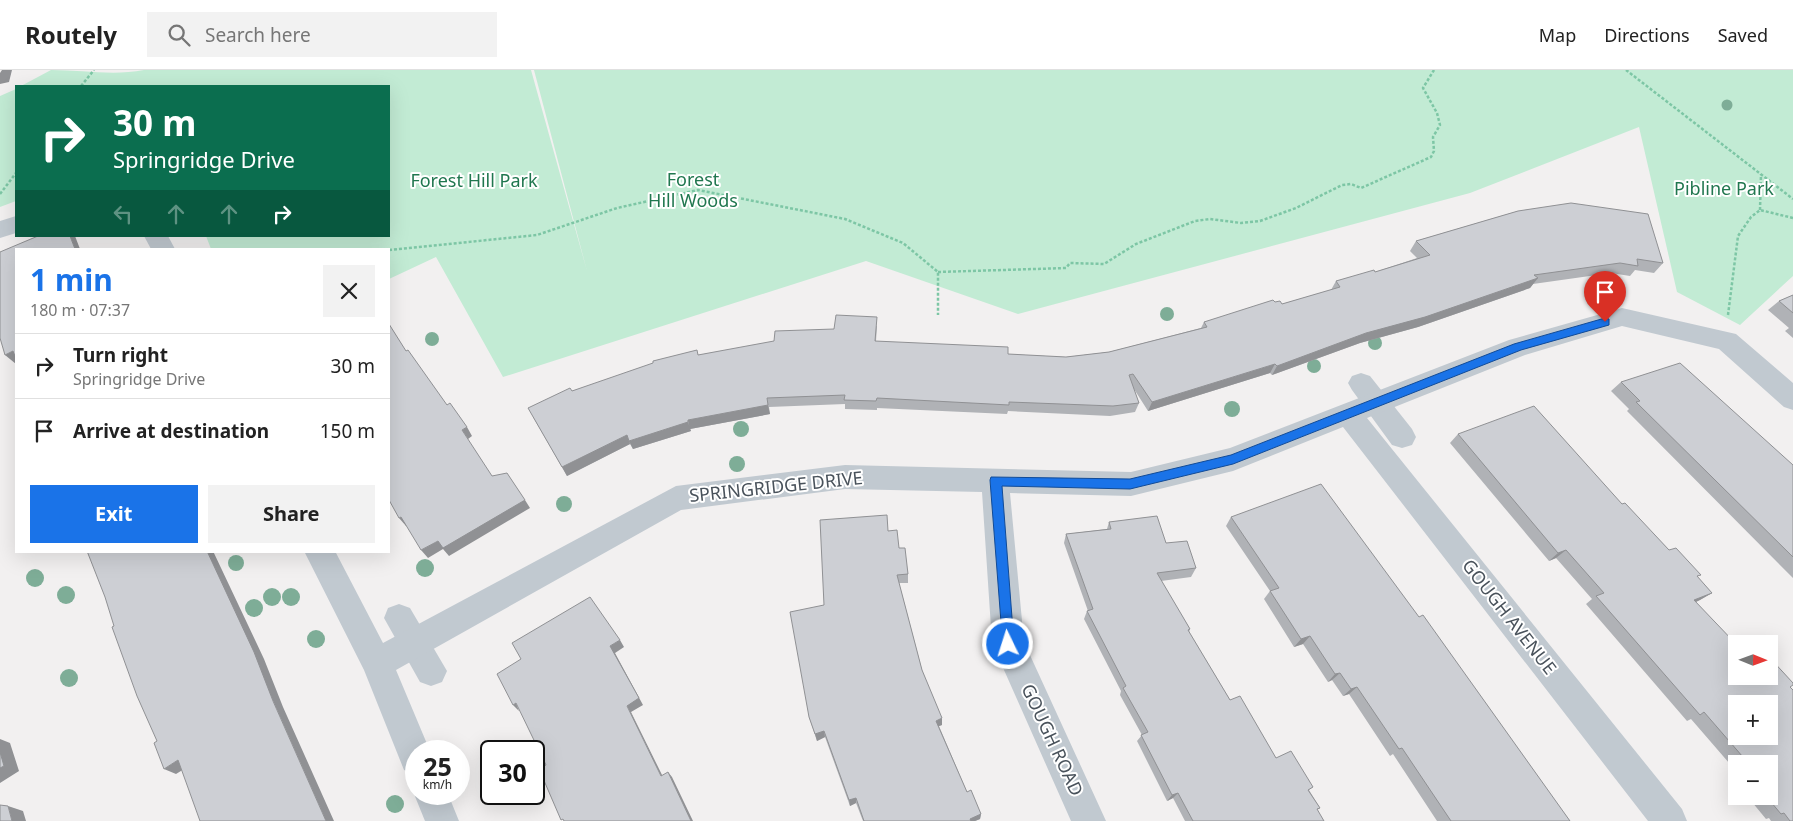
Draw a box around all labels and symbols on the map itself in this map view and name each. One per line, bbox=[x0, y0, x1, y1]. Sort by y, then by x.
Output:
park label: Forest Hill Woods bbox=[648, 167, 738, 212]
park label: Forest Hill Park bbox=[410, 168, 538, 192]
park label: Pibline Park bbox=[1674, 176, 1774, 200]
pin bbox=[1584, 271, 1626, 322]
street label: SPRINGRIDGE DRIVE bbox=[688, 465, 864, 507]
street label: GOUGH AVENUE bbox=[1457, 554, 1562, 679]
position arrow bbox=[981, 617, 1033, 669]
north arrow bbox=[1728, 635, 1778, 685]
street label: GOUGH ROAD bbox=[1016, 680, 1089, 799]
speed limit sign: 30 bbox=[480, 740, 545, 805]

